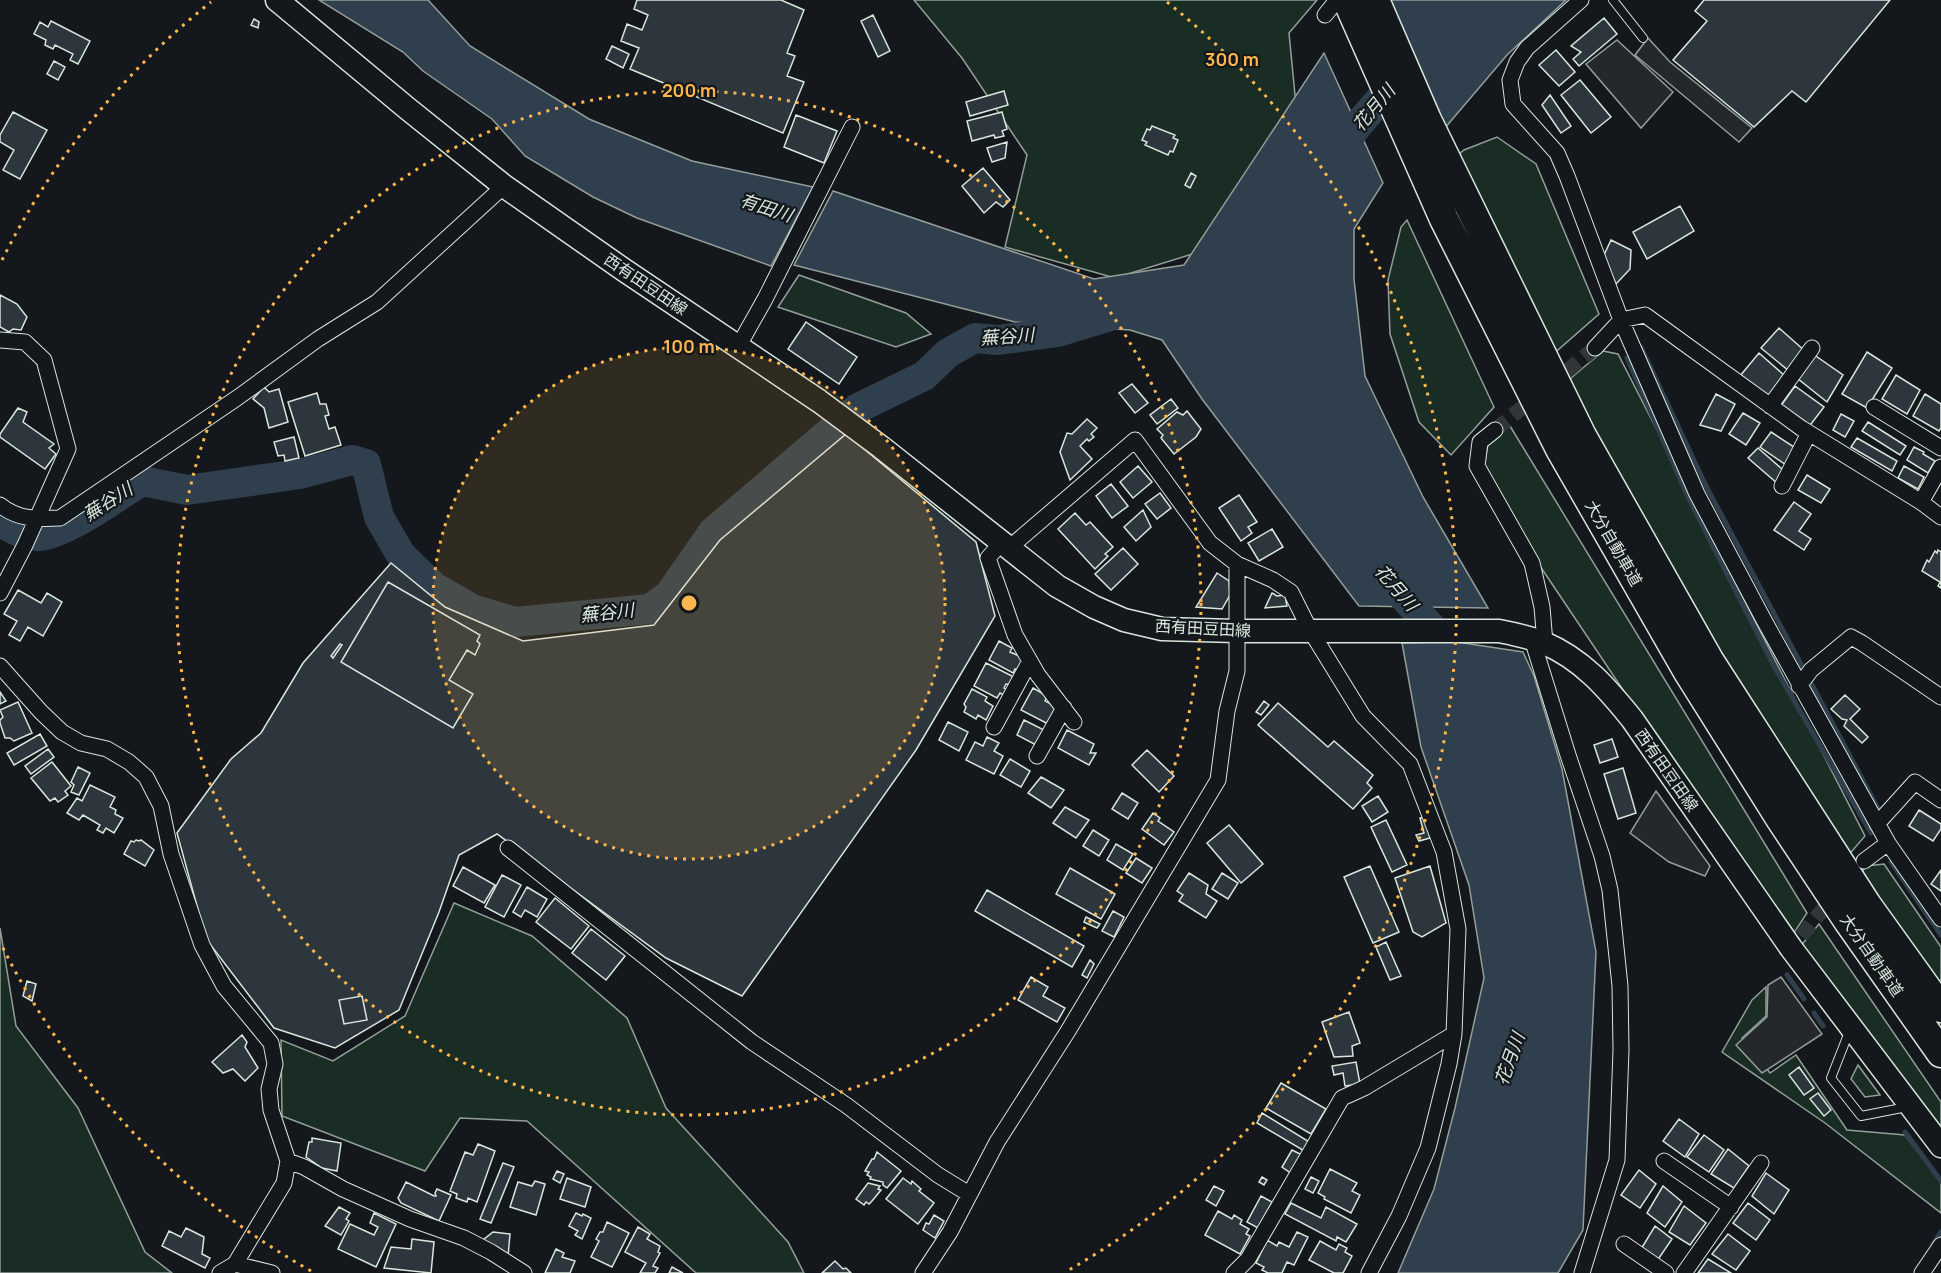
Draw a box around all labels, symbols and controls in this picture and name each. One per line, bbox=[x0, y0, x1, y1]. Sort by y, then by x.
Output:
text: 300 m bbox=[1205, 47, 1259, 71]
water label: 花月川 bbox=[1347, 77, 1401, 136]
text: 200 m bbox=[662, 78, 716, 102]
water label: 有田川 bbox=[737, 187, 798, 227]
street label: 西有田豆田線 bbox=[600, 248, 692, 320]
water label: 蕪谷川 bbox=[979, 322, 1037, 350]
text: 100 m bbox=[663, 334, 715, 358]
water label: 蕪谷川 bbox=[78, 476, 138, 526]
street label: 大分自動車道 bbox=[1580, 496, 1648, 590]
water label: 花月川 bbox=[1370, 559, 1425, 617]
centre of rings bbox=[679, 593, 699, 613]
water label: 蕪谷川 bbox=[579, 597, 637, 627]
street label: 西有田豆田線 bbox=[1154, 615, 1252, 641]
street label: 西有田豆田線 bbox=[1630, 724, 1704, 816]
street label: 大分自動車道 bbox=[1835, 909, 1909, 1001]
water label: 花月川 bbox=[1489, 1027, 1530, 1088]

